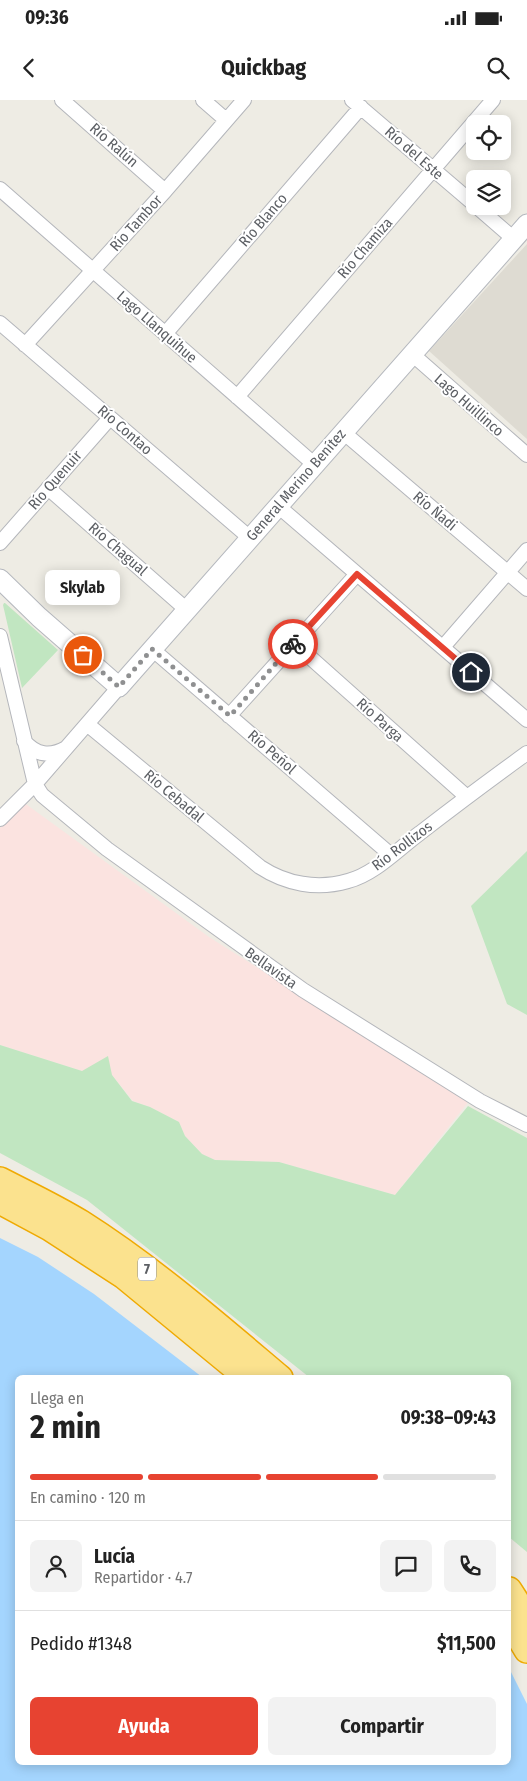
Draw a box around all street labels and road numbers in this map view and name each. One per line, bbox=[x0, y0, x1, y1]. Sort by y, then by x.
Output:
street label: Río Ralún bbox=[86, 119, 142, 171]
street label: Río del Este bbox=[381, 123, 447, 183]
street label: Río Blanco bbox=[235, 190, 291, 250]
street label: Río Tambor bbox=[106, 191, 166, 255]
street label: Río Chamiza bbox=[334, 214, 396, 282]
street label: Lago Llanquihue bbox=[113, 287, 201, 367]
street label: Lago Huillinco bbox=[431, 370, 508, 440]
street label: Río Contao bbox=[94, 401, 156, 459]
street label: General Merino Benítez bbox=[242, 425, 350, 545]
street label: Río Quenuir bbox=[24, 446, 86, 513]
street label: Río Ñadi bbox=[409, 488, 461, 534]
street label: Río Chagual bbox=[85, 519, 151, 579]
street label: Río Parga bbox=[353, 694, 407, 746]
street label: Río Peñol bbox=[244, 726, 300, 778]
street label: Río Cebadal bbox=[140, 766, 208, 826]
street label: Río Rollizos bbox=[368, 817, 436, 875]
street label: Bellavista bbox=[241, 944, 301, 992]
road number: 7 bbox=[138, 1258, 156, 1280]

